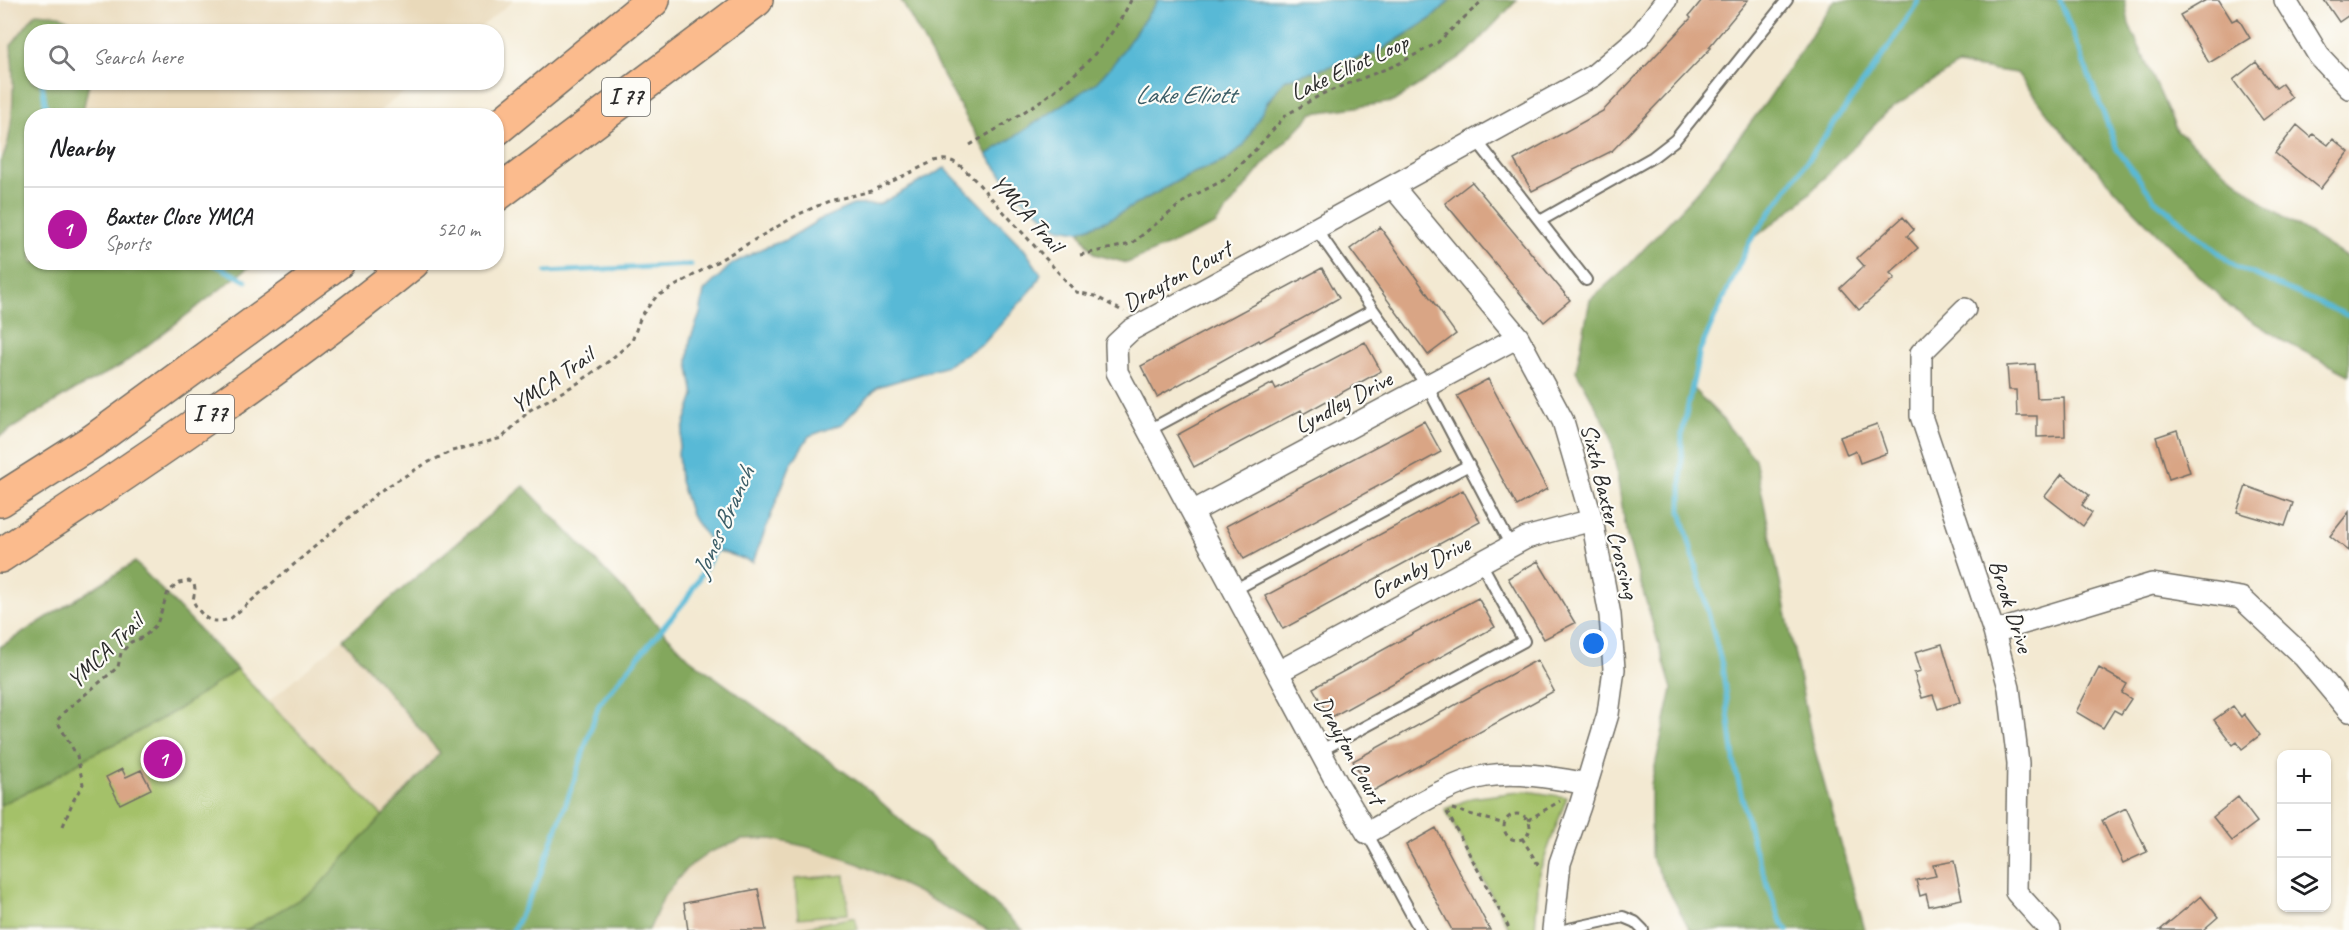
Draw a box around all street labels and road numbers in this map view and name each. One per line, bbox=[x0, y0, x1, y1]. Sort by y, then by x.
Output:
street label: Lake Elliot Loop bbox=[1285, 26, 1415, 107]
road number: I 77 bbox=[602, 78, 650, 116]
street label: YMCA Trail bbox=[984, 168, 1072, 261]
street label: Drayton Court bbox=[1117, 232, 1239, 318]
street label: YMCA Trail bbox=[505, 338, 603, 419]
street label: Lyndley Drive bbox=[1289, 363, 1399, 440]
road number: I 77 bbox=[186, 395, 234, 433]
street label: Sixth Baxter Crossing bbox=[1574, 421, 1647, 604]
street label: Granby Drive bbox=[1365, 527, 1477, 606]
street label: Brook Drive bbox=[1982, 556, 2041, 658]
street label: YMCA Trail bbox=[61, 605, 152, 695]
street label: Drayton Court bbox=[1308, 690, 1394, 812]

